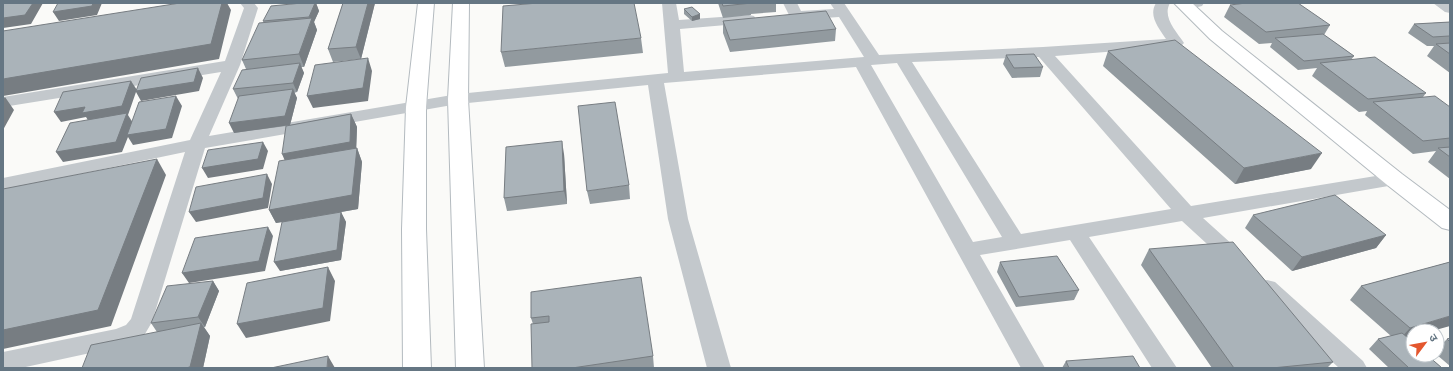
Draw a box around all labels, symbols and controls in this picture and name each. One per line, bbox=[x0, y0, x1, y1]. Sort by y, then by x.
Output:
north arrow bbox=[1405, 323, 1445, 363]
text: उ bbox=[1425, 332, 1441, 345]

